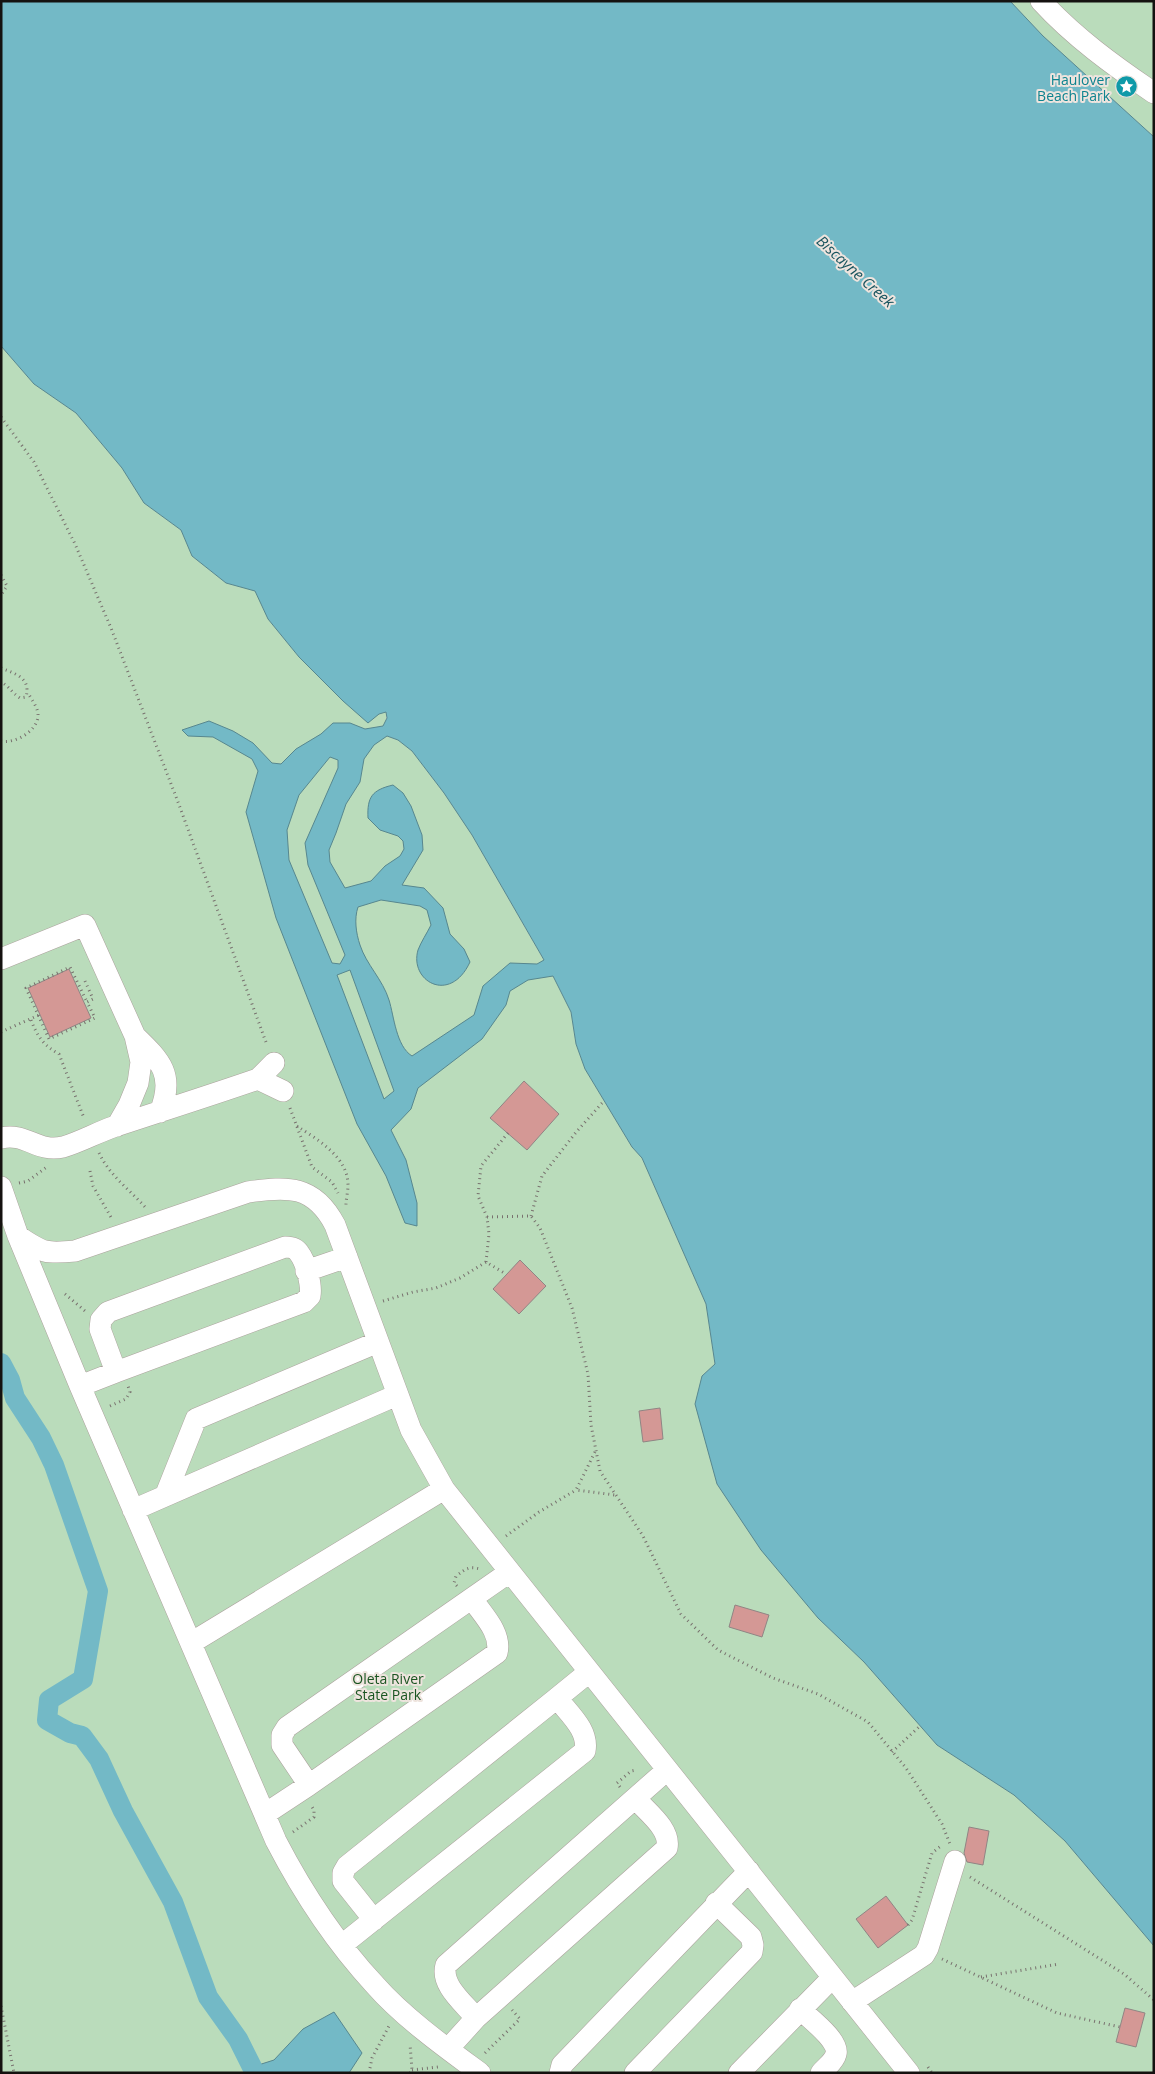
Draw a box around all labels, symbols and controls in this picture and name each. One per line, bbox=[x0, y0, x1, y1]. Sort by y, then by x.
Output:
place label: Haulover Beach Park bbox=[1037, 70, 1111, 105]
place icon: Haulover Beach Park bbox=[1114, 75, 1138, 99]
water label: Biscayne Creek bbox=[813, 231, 900, 312]
park label: Oleta River State Park bbox=[352, 1669, 424, 1704]

